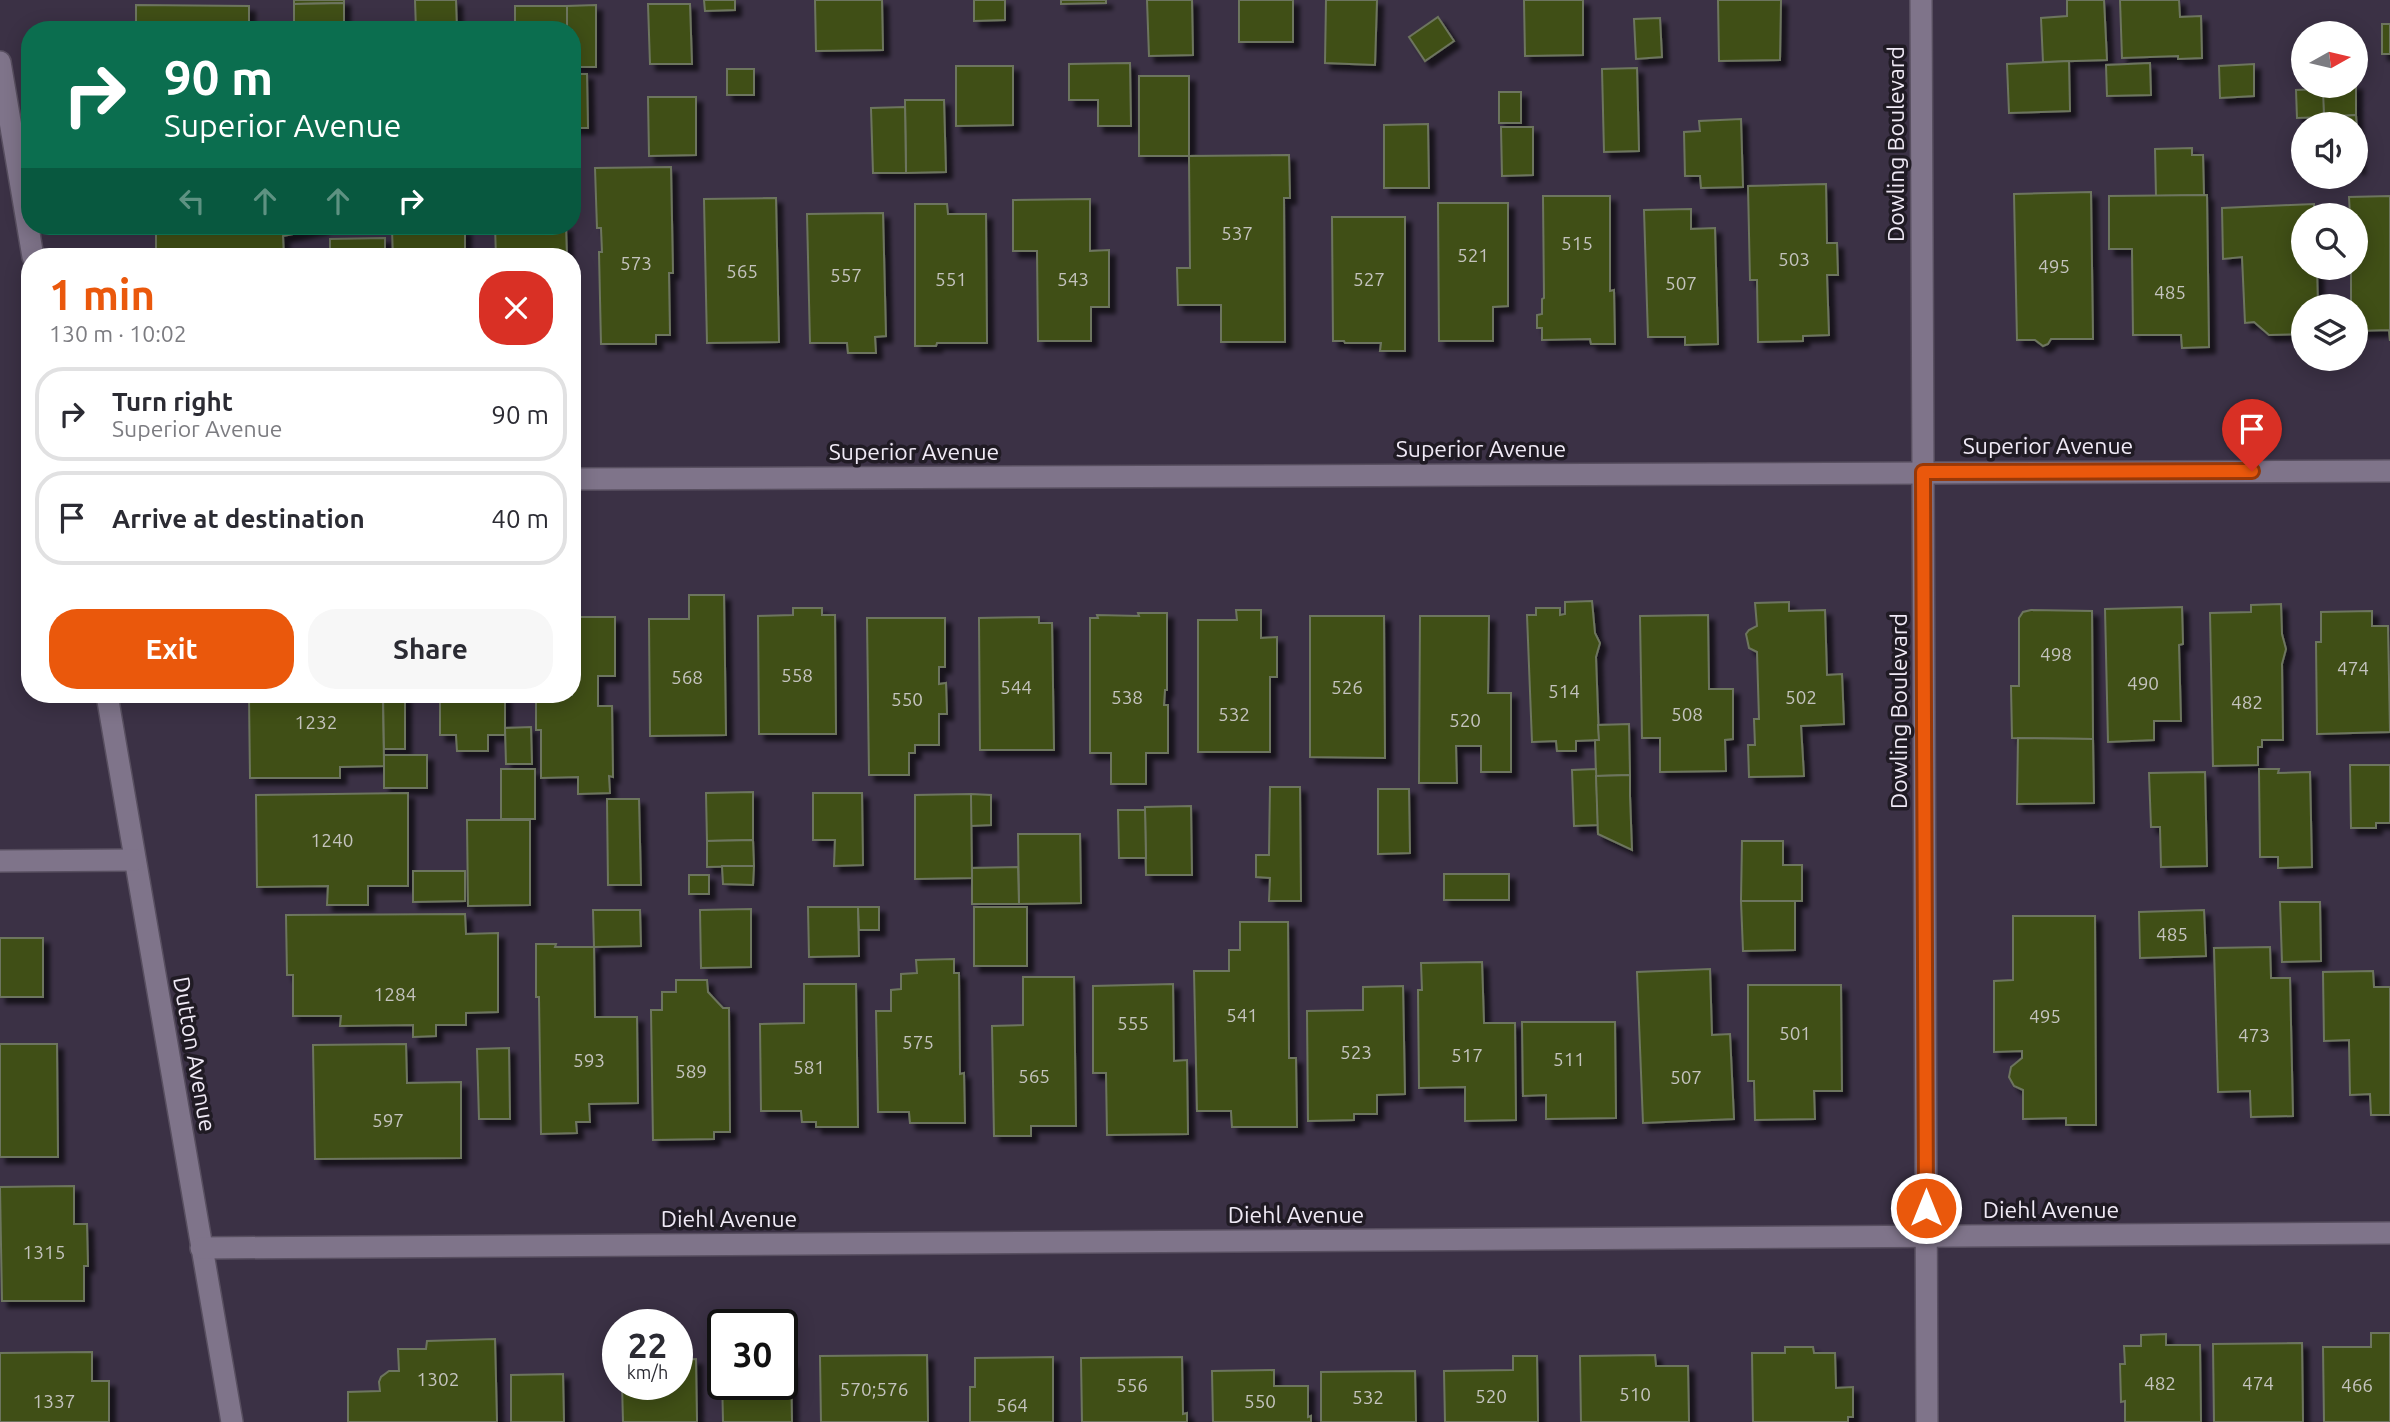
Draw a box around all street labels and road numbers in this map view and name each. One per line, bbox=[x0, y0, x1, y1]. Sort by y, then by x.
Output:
street label: Dowling Boulevard bbox=[1883, 46, 1908, 242]
street label: Superior Avenue bbox=[1963, 433, 2133, 458]
street label: Superior Avenue bbox=[1396, 436, 1566, 461]
street label: Superior Avenue bbox=[829, 439, 999, 464]
street label: Dowling Boulevard bbox=[1886, 613, 1911, 809]
street label: Dutton Avenue bbox=[169, 975, 221, 1133]
street label: Diehl Avenue bbox=[1983, 1197, 2119, 1222]
street label: Diehl Avenue bbox=[1228, 1202, 1364, 1227]
street label: Diehl Avenue bbox=[661, 1206, 797, 1231]

